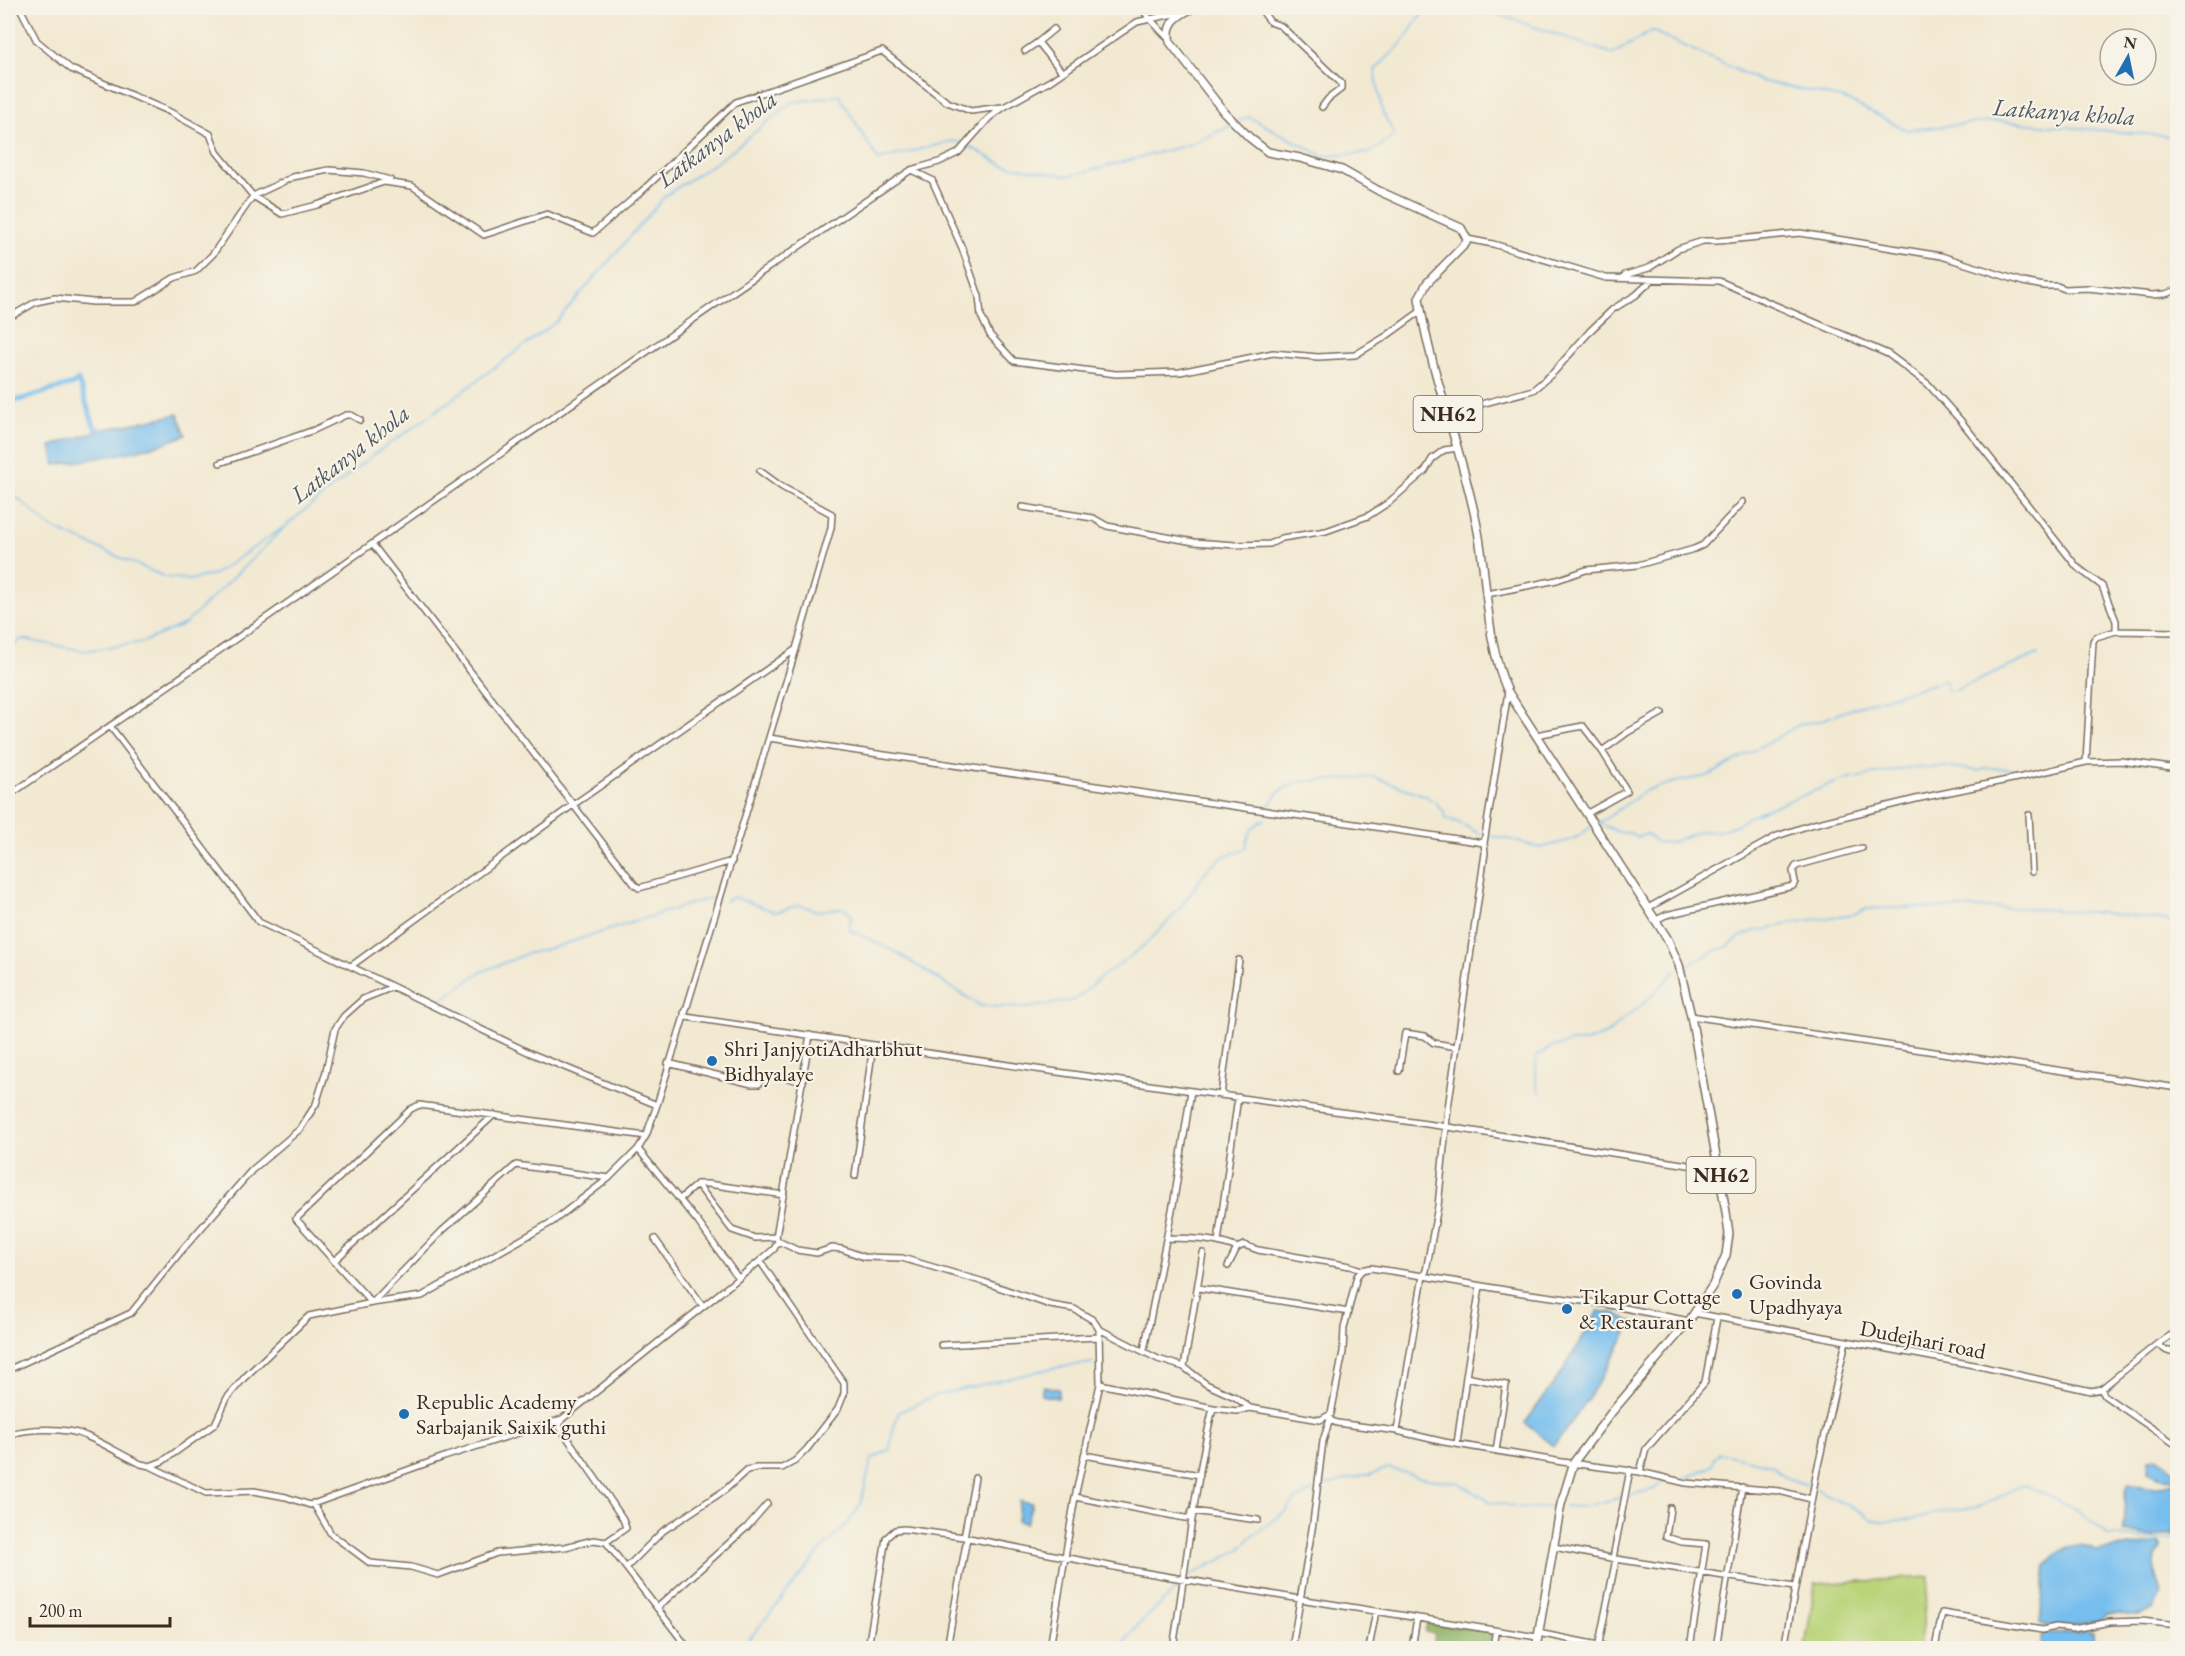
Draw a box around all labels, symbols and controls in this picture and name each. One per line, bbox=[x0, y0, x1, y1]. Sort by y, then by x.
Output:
north arrow bbox=[2098, 27, 2158, 87]
text: N bbox=[2122, 31, 2138, 54]
water label: Latkanya khola bbox=[650, 83, 783, 195]
water label: Latkanya khola bbox=[1991, 91, 2136, 132]
road number: NH62 bbox=[1414, 396, 1482, 432]
water label: Latkanya khola bbox=[283, 397, 416, 510]
place label: Shri JanjyotiAdharbhut Bidhyalaye bbox=[724, 1034, 923, 1088]
marker: Shri JanjyotiAdharbhut Bidhyalaye bbox=[705, 1054, 719, 1068]
road number: NH62 bbox=[1686, 1157, 1756, 1193]
place label: Govinda Upadhyaya bbox=[1749, 1267, 1843, 1321]
place label: Tikapur Cottage & Restaurant bbox=[1579, 1282, 1721, 1336]
marker: Govinda Upadhyaya bbox=[1730, 1287, 1744, 1301]
marker: Tikapur Cottage & Restaurant bbox=[1560, 1302, 1574, 1316]
street label: Dudejhari road bbox=[1857, 1313, 1989, 1366]
place label: Republic Academy Sarbajanik Saixik guthi bbox=[416, 1387, 606, 1441]
marker: Republic Academy Sarbajanik Saixik guthi bbox=[397, 1407, 411, 1421]
scale bar bbox=[30, 1590, 170, 1628]
text: 200 m bbox=[39, 1599, 83, 1622]

